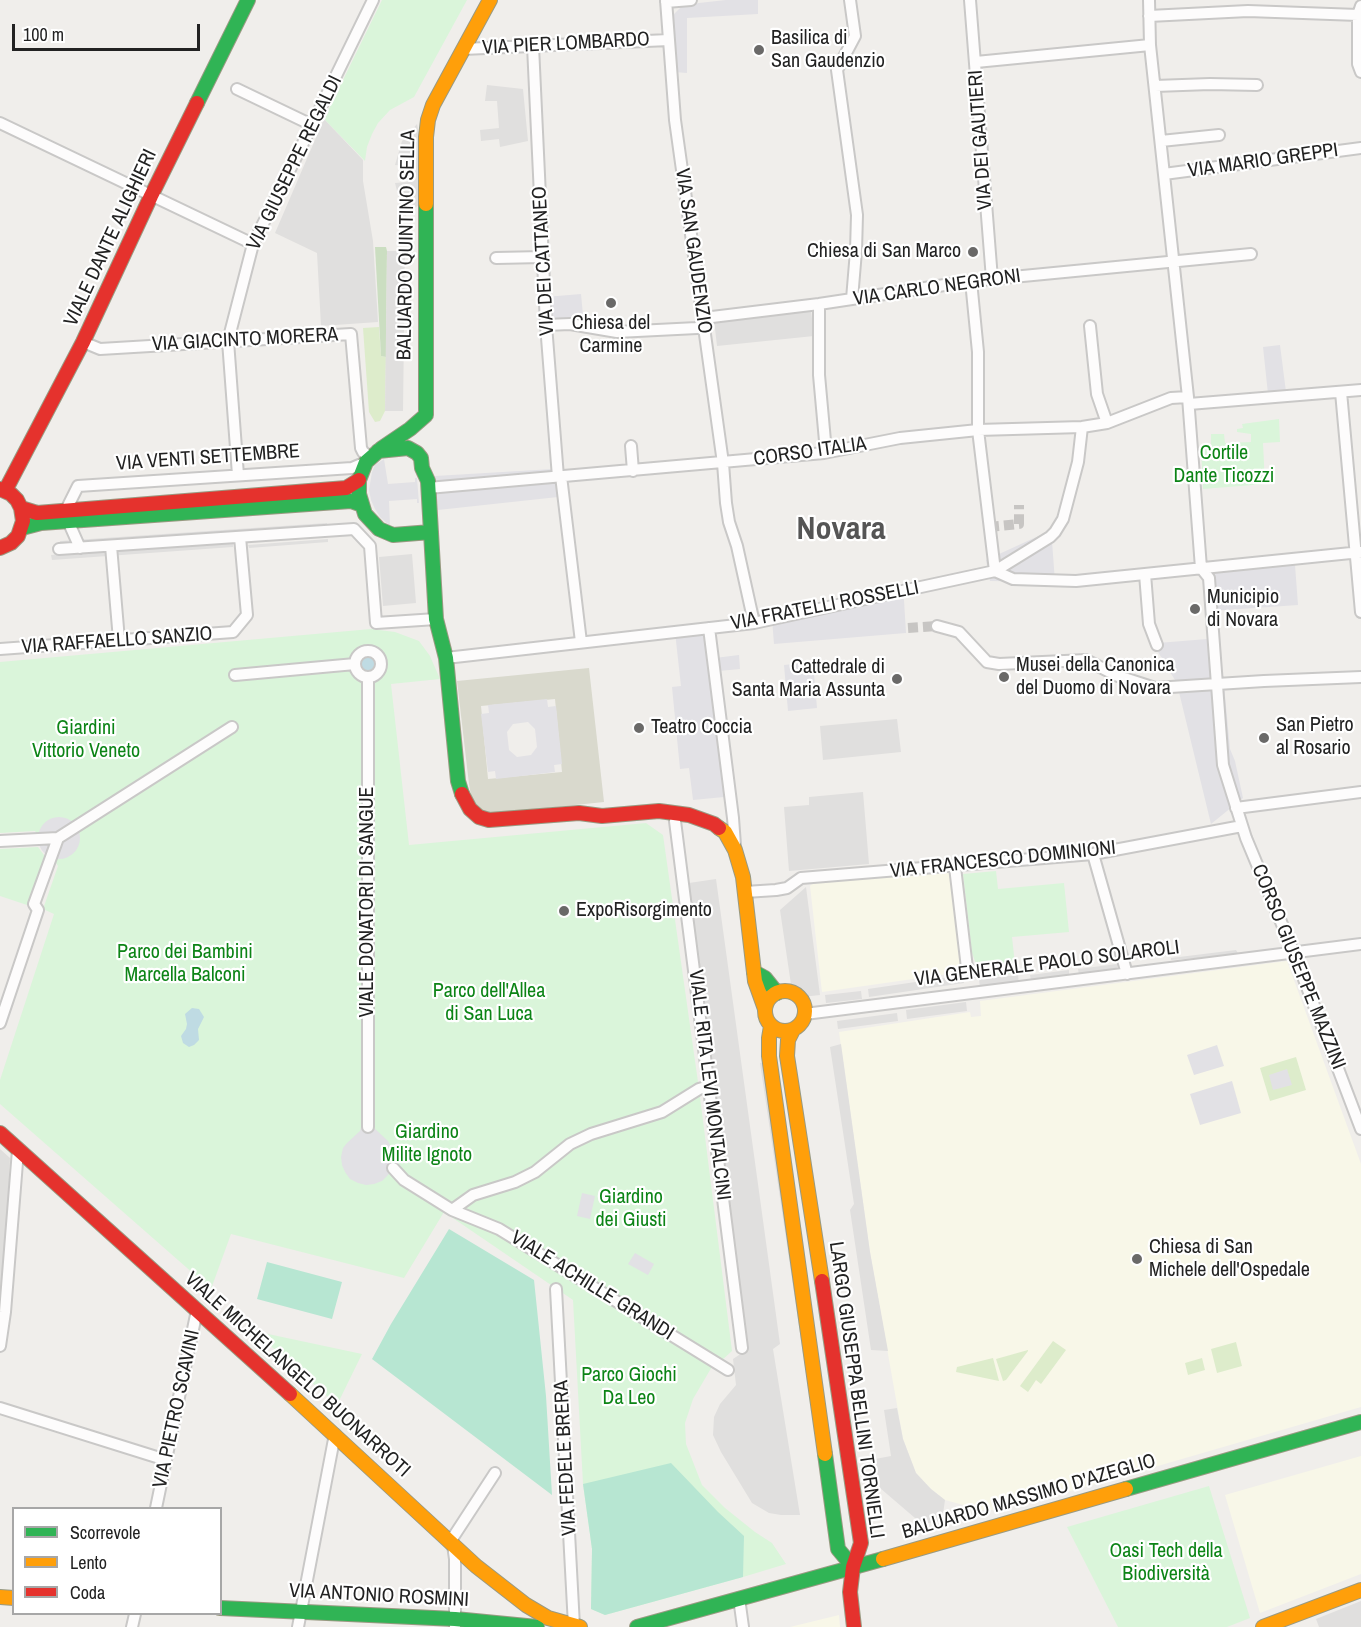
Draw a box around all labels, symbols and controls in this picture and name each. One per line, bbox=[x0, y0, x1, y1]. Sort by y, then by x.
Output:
scale bar bbox=[15, 12, 202, 50]
text: 100 m bbox=[23, 22, 64, 47]
place label: Basilica di San Gaudenzio bbox=[771, 27, 885, 74]
street label: VIA PIER LOMBARDO bbox=[482, 28, 650, 60]
marker: Basilica di San Gaudenzio bbox=[752, 43, 766, 57]
street label: VIA DEI GAUTIERI bbox=[964, 69, 998, 211]
street label: VIA GIUSEPPE REGALDI bbox=[242, 72, 348, 254]
street label: BALUARDO QUINTINO SELLA bbox=[393, 130, 421, 360]
street label: VIA MARIO GREPPI bbox=[1186, 139, 1340, 183]
street label: VIALE DANTE ALIGHIERI bbox=[59, 146, 163, 330]
street label: VIA SAN GAUDENZIO bbox=[670, 167, 716, 335]
street label: VIA DEI CATTANEO bbox=[528, 186, 560, 336]
place label: Chiesa di San Marco bbox=[807, 240, 961, 264]
marker: Chiesa di San Marco bbox=[966, 245, 980, 259]
street label: VIA CARLO NEGRONI bbox=[852, 264, 1022, 312]
marker: Chiesa del Carmine bbox=[604, 296, 618, 310]
place label: Chiesa del Carmine bbox=[572, 312, 650, 359]
street label: VIA GIACINTO MORERA bbox=[151, 323, 339, 357]
street label: CORSO ITALIA bbox=[752, 432, 868, 472]
street label: VIA VENTI SETTEMBRE bbox=[115, 440, 301, 476]
park label: Cortile Dante Ticozzi bbox=[1174, 442, 1274, 489]
district label: Novara bbox=[797, 511, 885, 549]
street label: VIA FRATELLI ROSSELLI bbox=[729, 576, 921, 636]
place label: Municipio di Novara bbox=[1207, 586, 1279, 633]
marker: Municipio di Novara bbox=[1188, 602, 1202, 616]
street label: VIA RAFFAELLO SANZIO bbox=[21, 622, 213, 660]
place label: Musei della Canonica del Duomo di Novara bbox=[1016, 654, 1175, 701]
place label: Cattedrale di Santa Maria Assunta bbox=[732, 656, 885, 703]
marker: Musei della Canonica del Duomo di Novara bbox=[997, 670, 1011, 684]
marker: Cattedrale di Santa Maria Assunta bbox=[890, 672, 904, 686]
place label: San Pietro al Rosario bbox=[1276, 714, 1353, 761]
place label: Teatro Coccia bbox=[651, 716, 752, 740]
park label: Giardini Vittorio Veneto bbox=[32, 717, 140, 764]
marker: Teatro Coccia bbox=[632, 721, 646, 735]
marker: San Pietro al Rosario bbox=[1257, 731, 1271, 745]
street label: VIALE DONATORI DI SANGUE bbox=[356, 787, 380, 1017]
street label: VIA FRANCESCO DOMINIONI bbox=[889, 836, 1117, 884]
street label: CORSO GIUSEPPE MAZZINI bbox=[1246, 861, 1350, 1073]
place label: ExpoRisorgimento bbox=[576, 899, 712, 923]
marker: ExpoRisorgimento bbox=[557, 904, 571, 918]
street label: VIA GENERALE PAOLO SOLAROLI bbox=[913, 936, 1181, 992]
park label: Parco dei Bambini Marcella Balconi bbox=[117, 941, 253, 988]
street label: VIALE RITA LEVI MONTALCINI bbox=[683, 968, 735, 1202]
park label: Parco dell'Allea di San Luca bbox=[433, 980, 545, 1027]
park label: Giardino Milite Ignoto bbox=[382, 1121, 472, 1168]
park label: Giardino dei Giusti bbox=[595, 1186, 667, 1233]
street label: VIALE ACHILLE GRANDI bbox=[506, 1226, 678, 1346]
place label: Chiesa di San Michele dell'Ospedale bbox=[1149, 1236, 1310, 1283]
street label: LARGO GIUSEPPA BELLINI TORNIELLI bbox=[823, 1240, 889, 1540]
marker: Chiesa di San Michele dell'Ospedale bbox=[1130, 1252, 1144, 1266]
street label: VIALE MICHELANGELO BUONARROTI bbox=[179, 1267, 415, 1483]
street label: VIA PIETRO SCAVINI bbox=[149, 1328, 205, 1490]
park label: Parco Giochi Da Leo bbox=[581, 1364, 677, 1411]
street label: VIA FEDELE BRERA bbox=[550, 1380, 582, 1536]
street label: BALUARDO MASSIMO D'AZEGLIO bbox=[899, 1449, 1159, 1545]
legend bbox=[12, 1507, 222, 1615]
text: Scorrevole bbox=[70, 1520, 141, 1545]
park label: Oasi Tech della Biodiversità bbox=[1109, 1540, 1223, 1587]
text: Lento bbox=[70, 1550, 107, 1575]
street label: VIA ANTONIO ROSMINI bbox=[288, 1579, 470, 1613]
text: Coda bbox=[70, 1580, 105, 1605]

